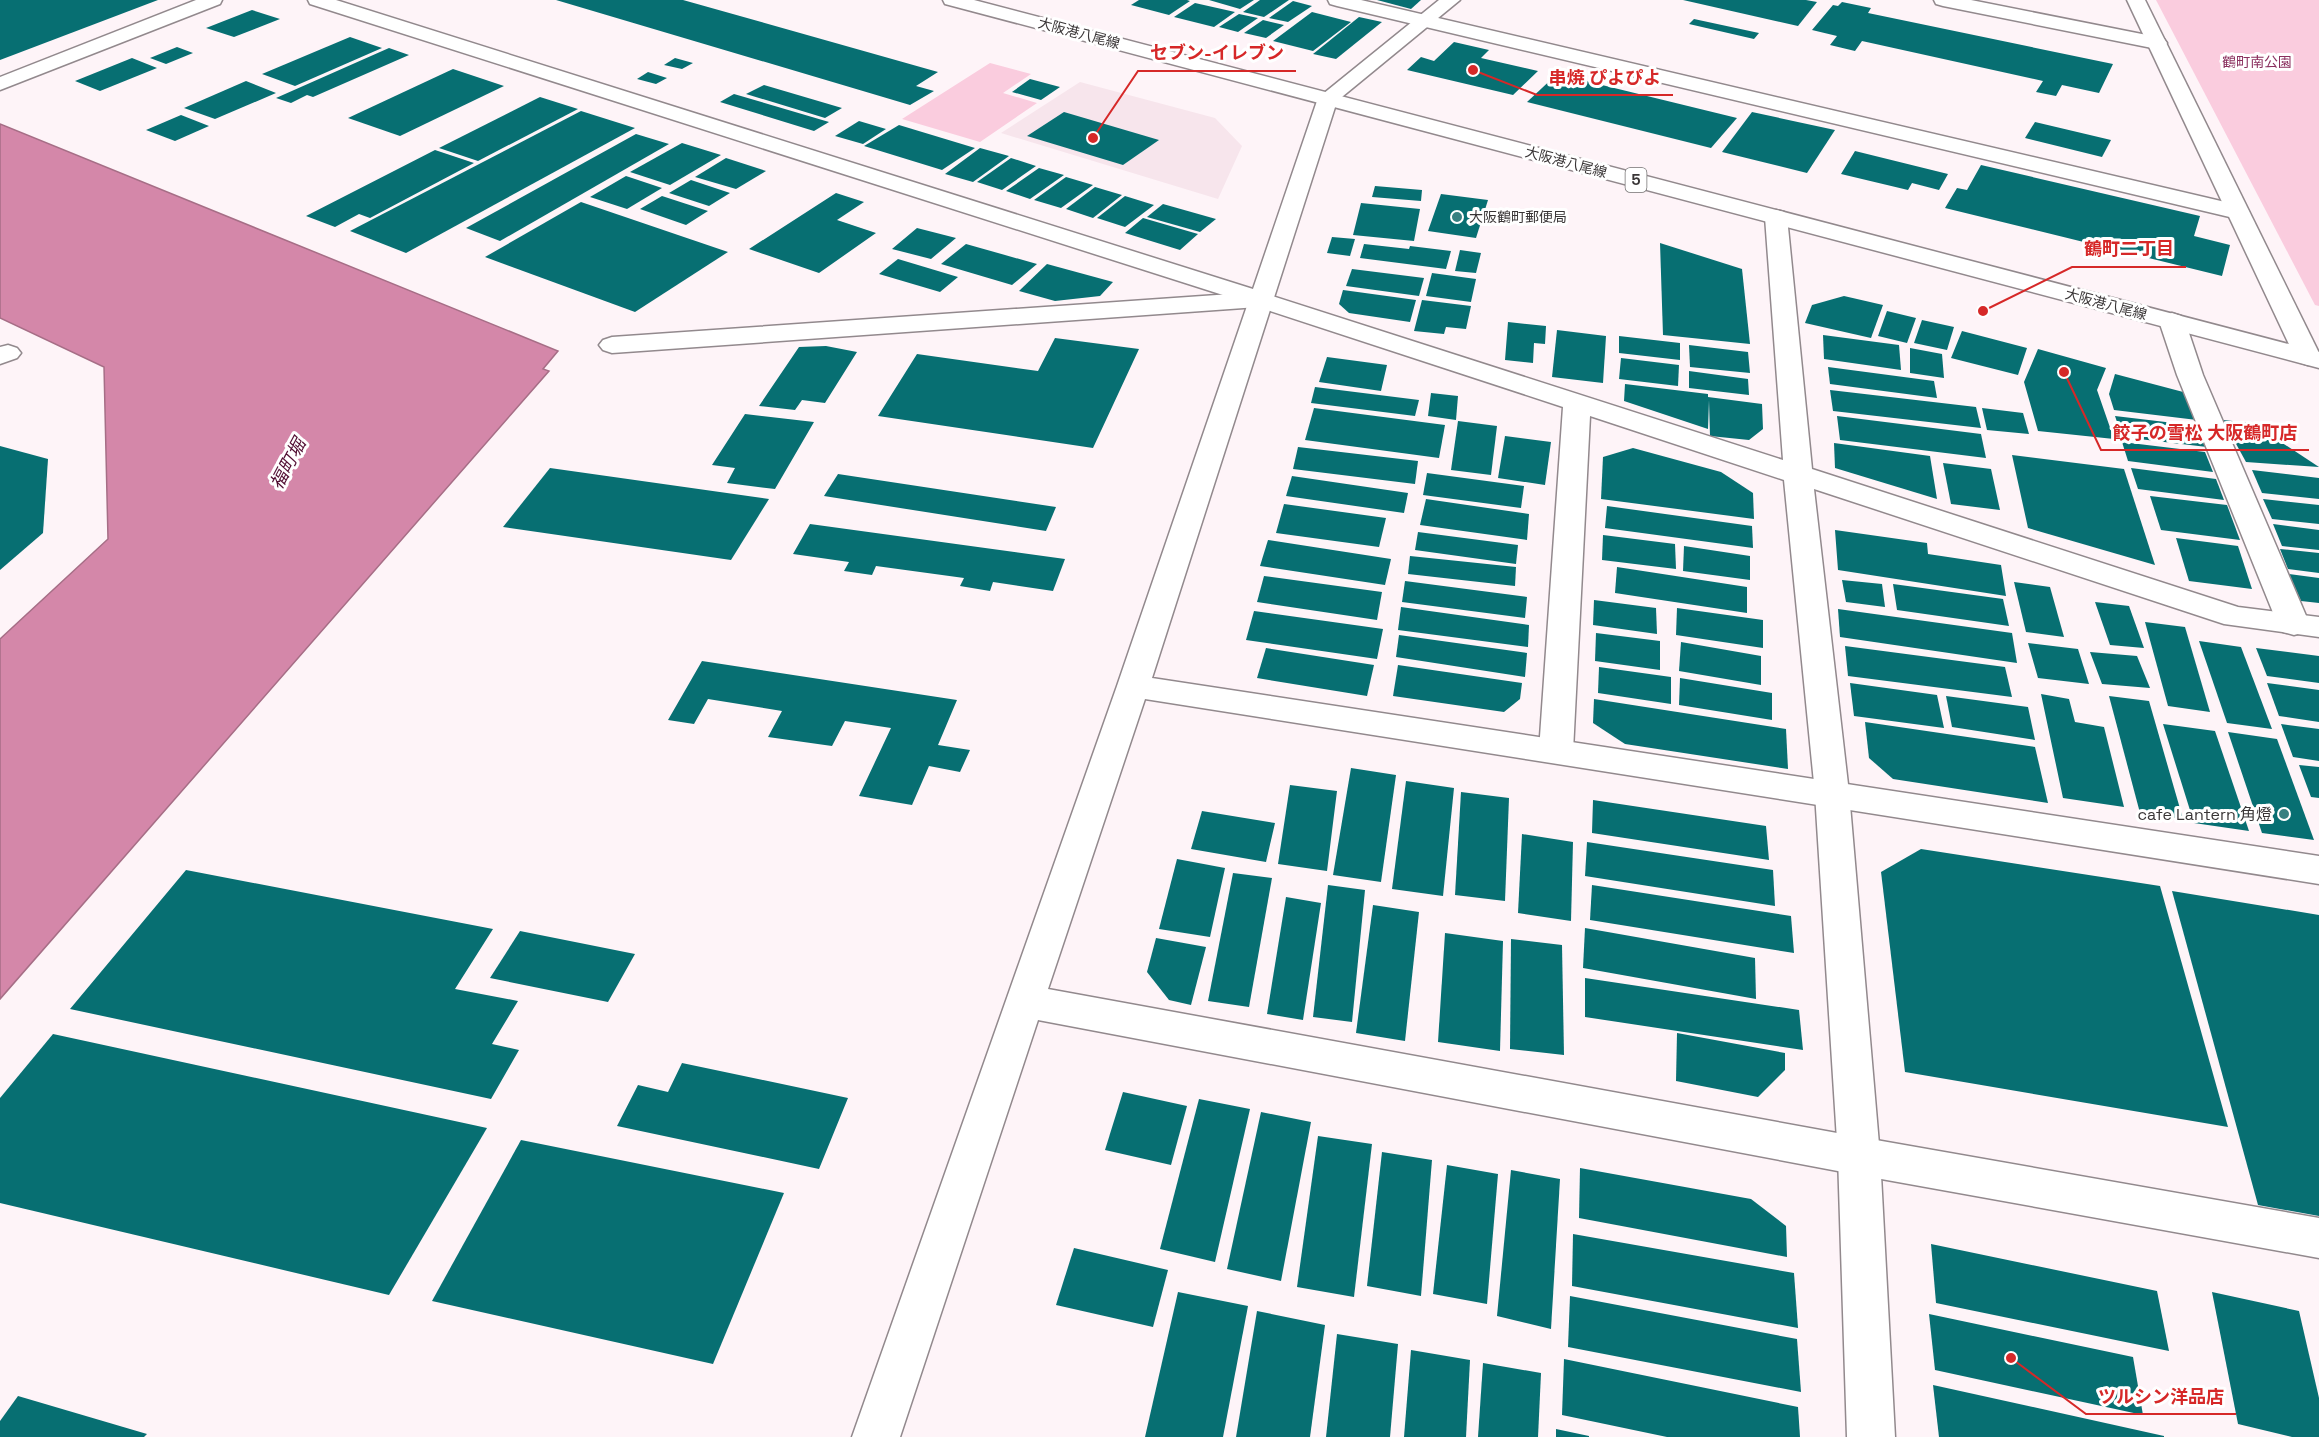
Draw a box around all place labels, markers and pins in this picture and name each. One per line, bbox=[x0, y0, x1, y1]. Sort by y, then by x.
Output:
callout: セブン-イレブン bbox=[1138, 35, 1296, 71]
callout: 串焼 ぴよぴよ bbox=[1537, 59, 1673, 95]
place label: 大阪鶴町郵便局 bbox=[1469, 208, 1567, 226]
marker: 大阪鶴町郵便局 bbox=[1450, 210, 1464, 224]
callout: 鶴町二丁目 bbox=[2072, 231, 2186, 267]
callout: 餃子の雪松 大阪鶴町店 bbox=[2101, 414, 2309, 450]
place label: cafe Lantern 角燈 bbox=[2137, 804, 2272, 825]
marker: cafe Lantern 角燈 bbox=[2277, 807, 2291, 821]
callout: ツルシン洋品店 bbox=[2086, 1378, 2236, 1414]

